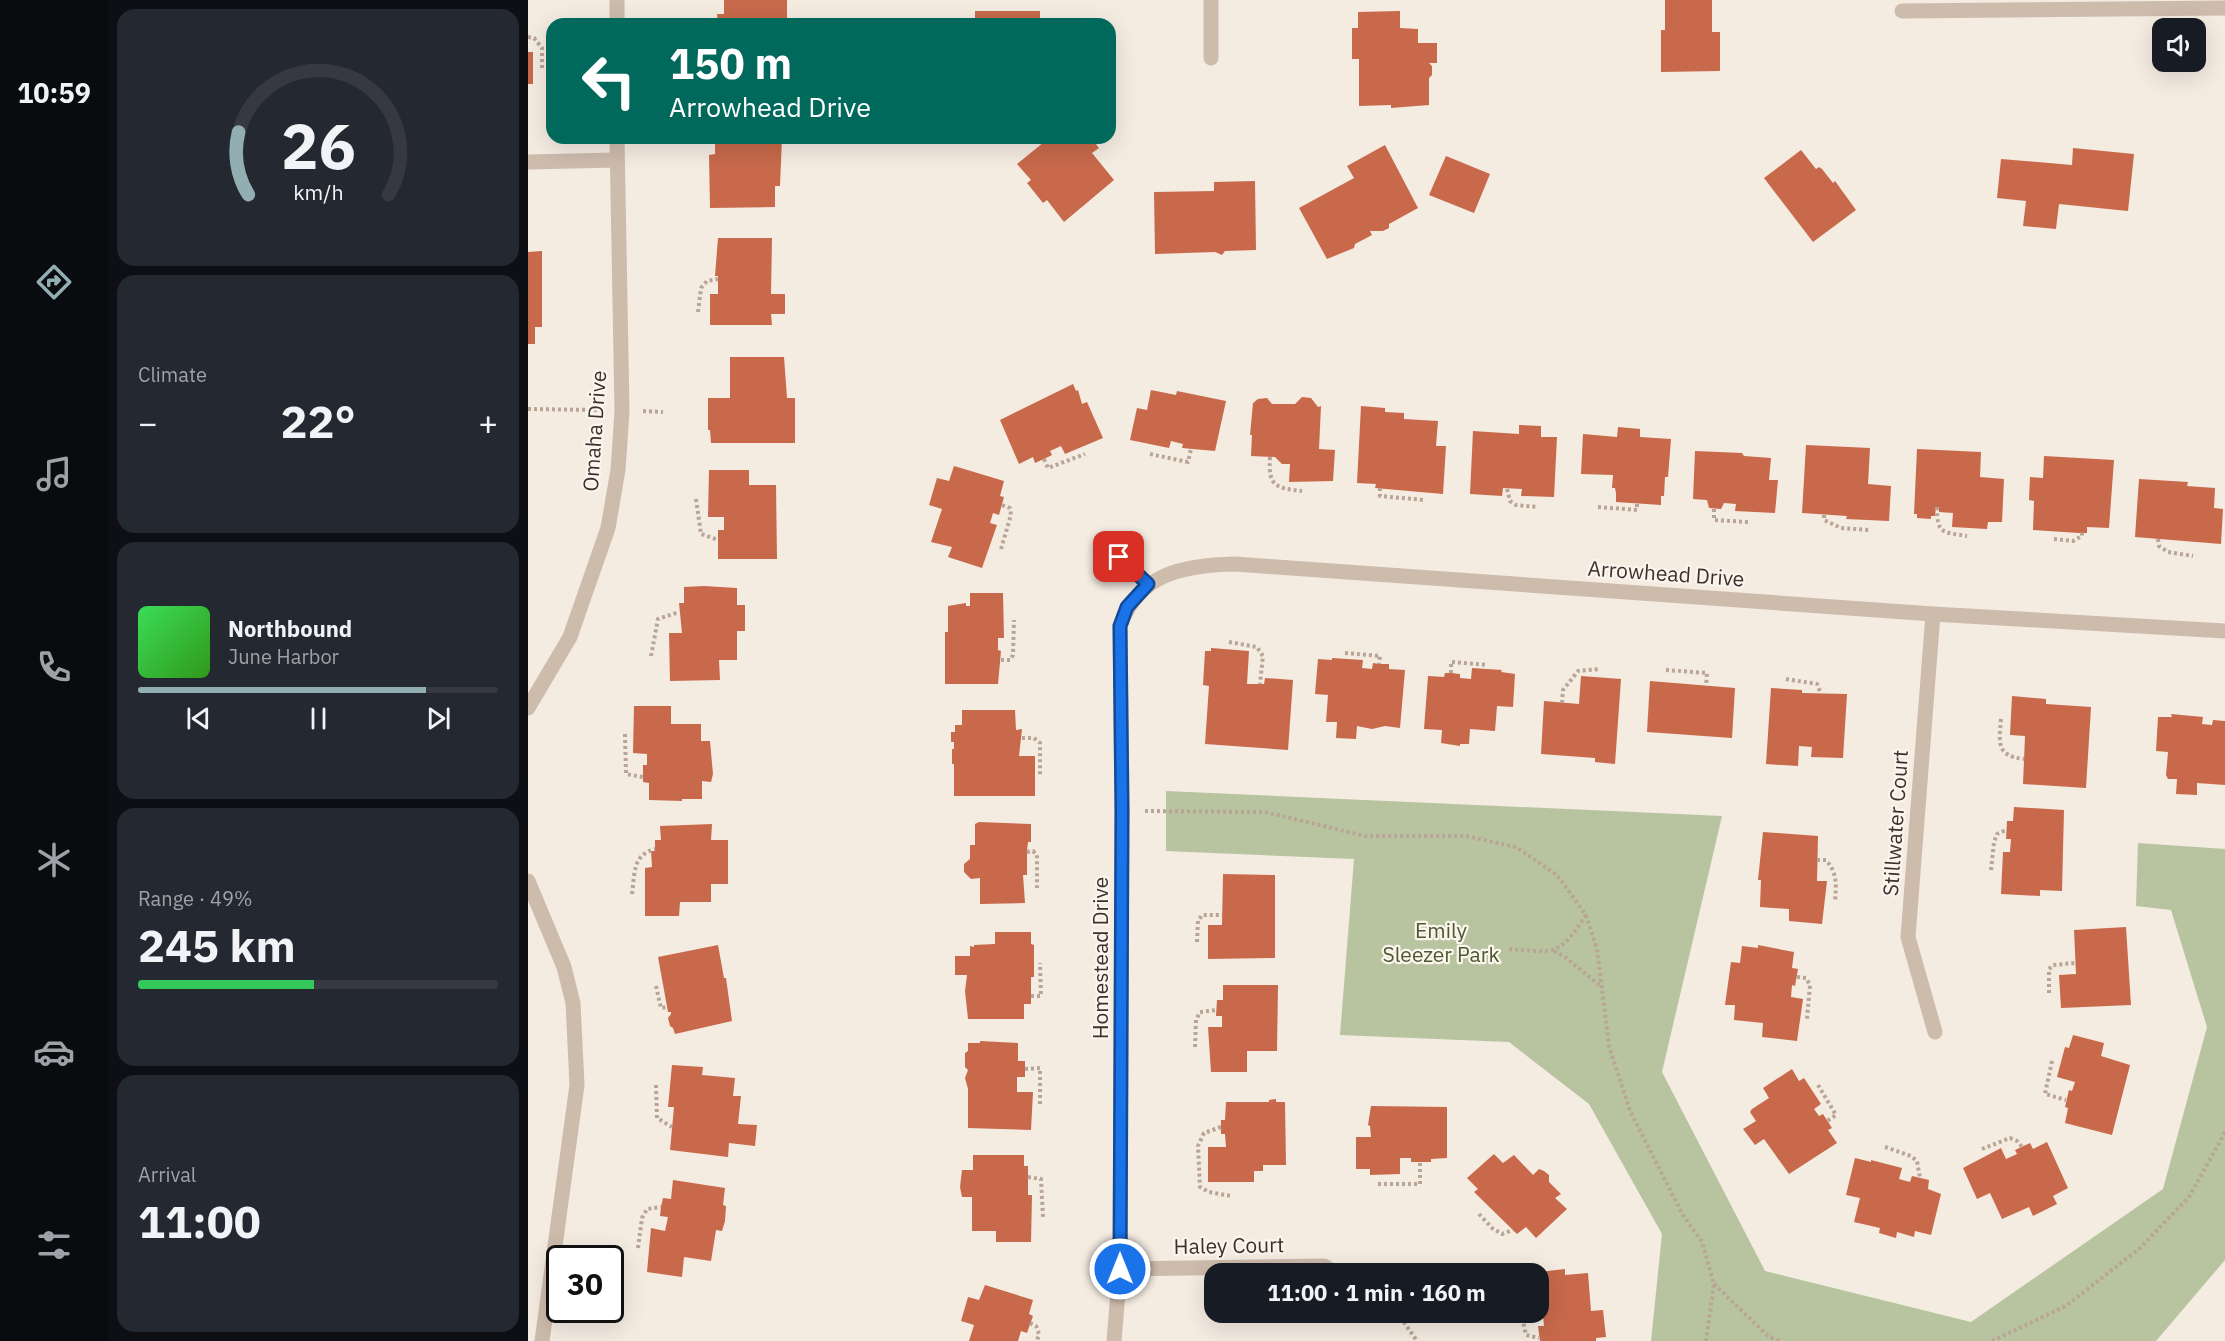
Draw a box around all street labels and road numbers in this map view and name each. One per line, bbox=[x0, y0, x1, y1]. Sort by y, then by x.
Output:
street label: Omaha Drive bbox=[576, 369, 612, 492]
street label: Arrowhead Drive bbox=[1587, 554, 1745, 592]
street label: Stillwater Court bbox=[1876, 749, 1914, 897]
street label: Homestead Drive bbox=[1086, 877, 1114, 1039]
street label: Haley Court bbox=[1173, 1230, 1284, 1260]

